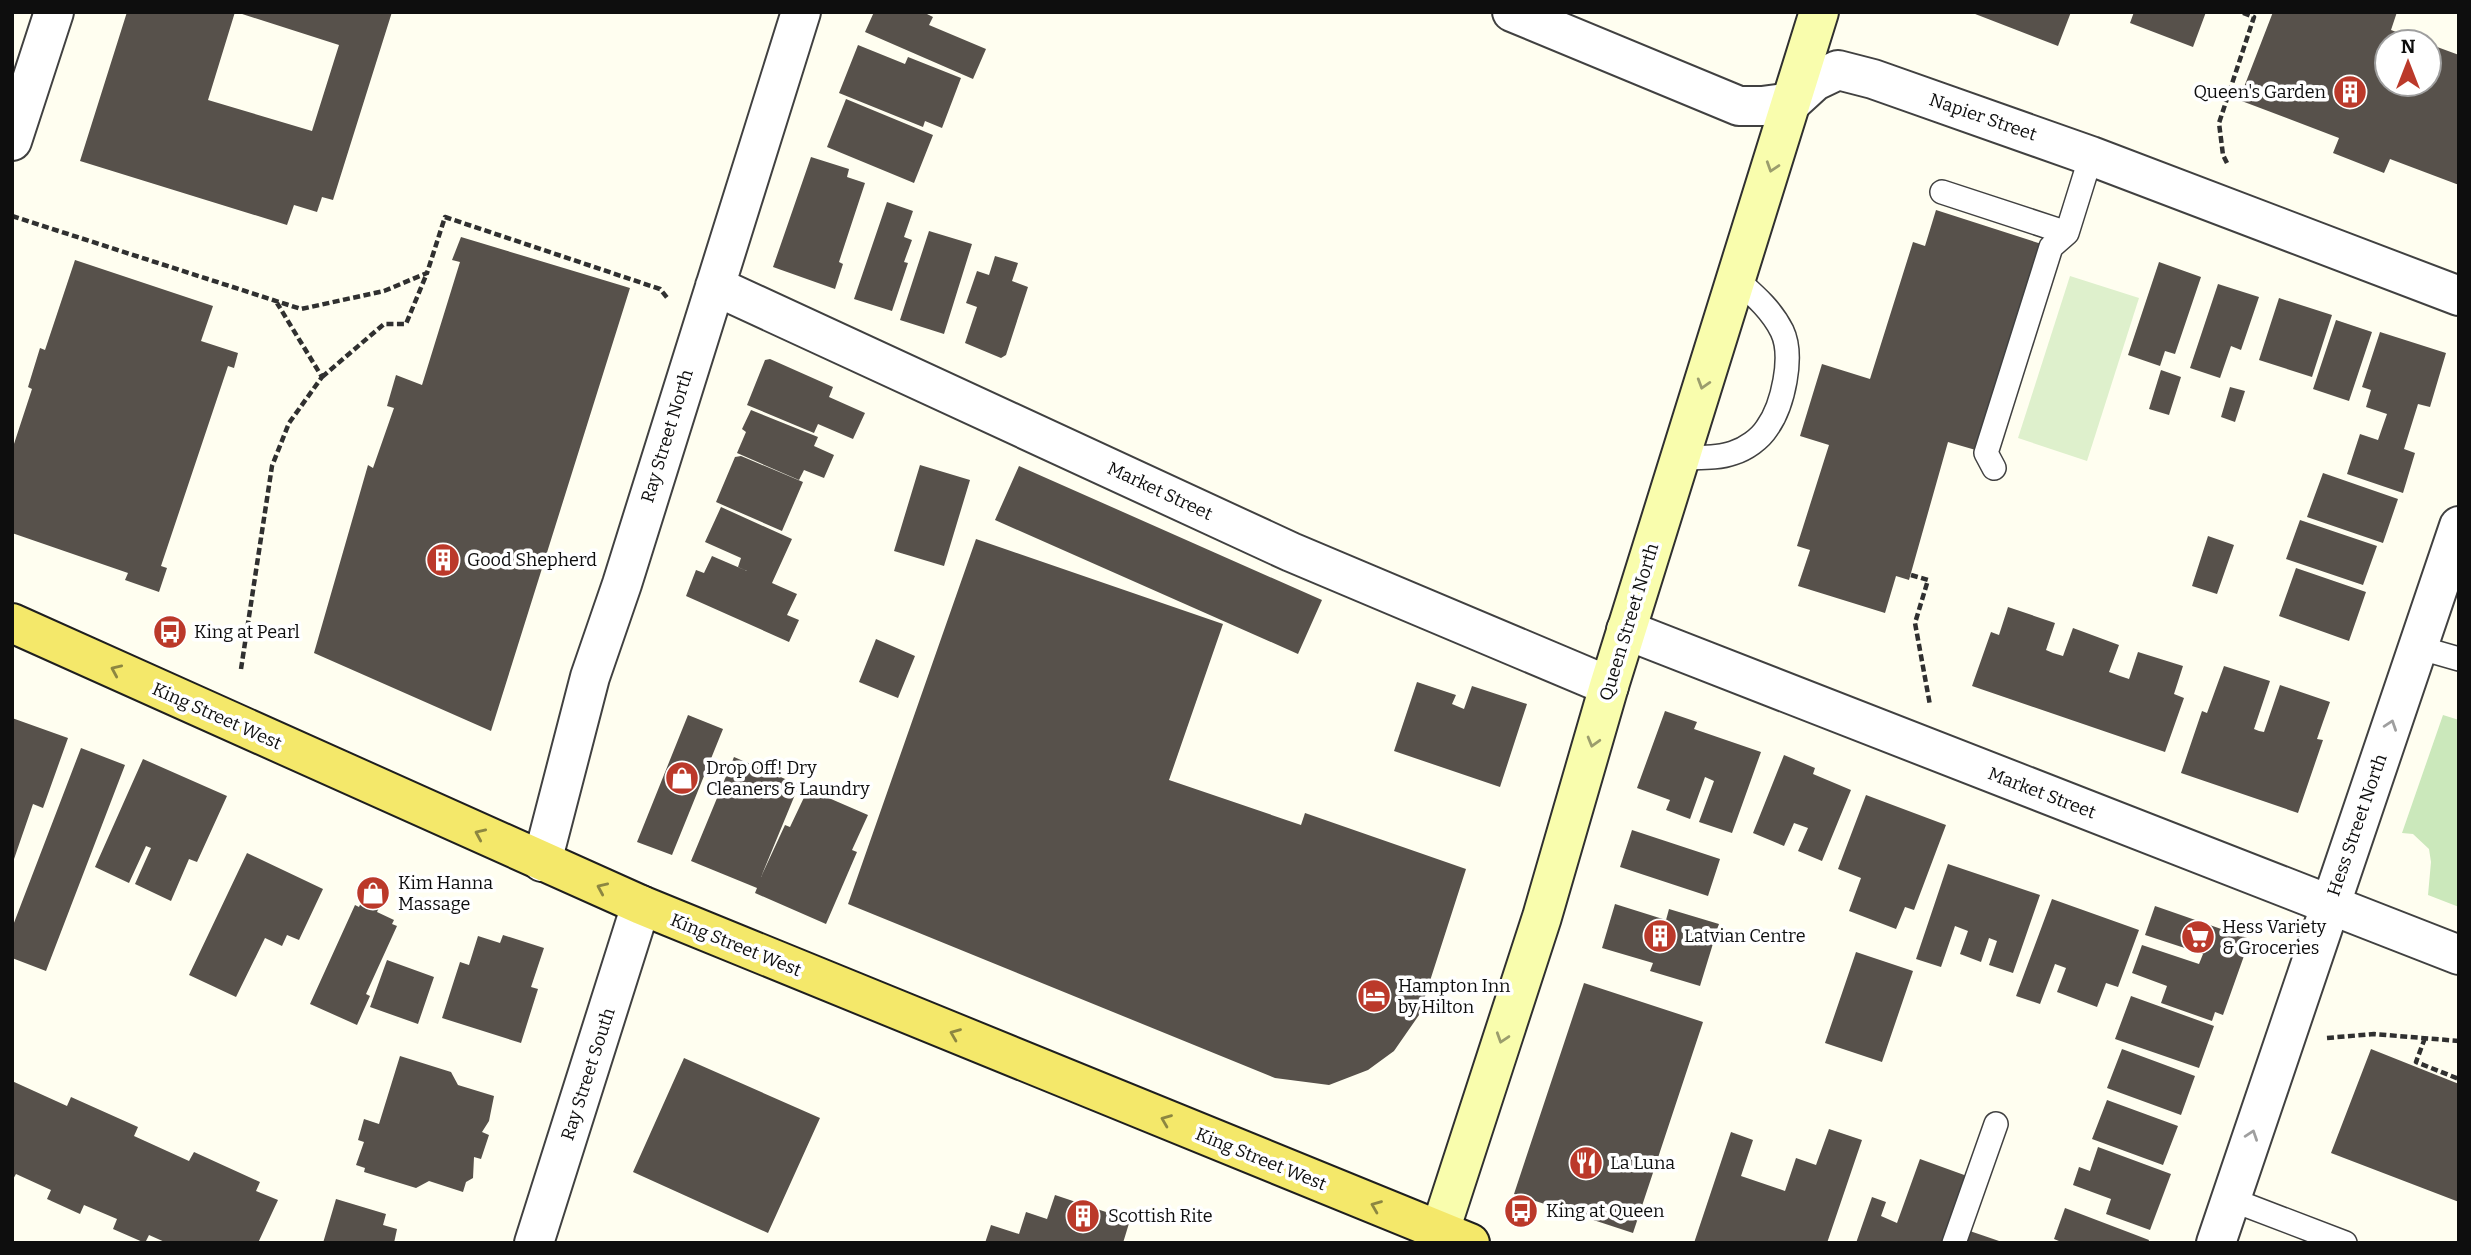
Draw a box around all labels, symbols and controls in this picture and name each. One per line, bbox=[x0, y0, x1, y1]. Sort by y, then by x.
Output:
north arrow bbox=[2373, 28, 2443, 98]
text: N bbox=[2401, 35, 2416, 58]
building icon: Queen's Garden bbox=[2331, 73, 2369, 111]
place label: Queen's Garden bbox=[2193, 81, 2327, 103]
street label: Napier Street bbox=[1926, 88, 2040, 146]
one-way arrow bbox=[1765, 160, 1780, 172]
street label: Ray Street North bbox=[636, 367, 698, 505]
one-way arrow bbox=[1697, 377, 1712, 389]
street label: Market Street bbox=[1104, 457, 1217, 525]
building icon: Good Shepherd bbox=[424, 541, 462, 579]
street label: Queen Street North bbox=[1595, 541, 1663, 703]
place label: Good Shepherd bbox=[467, 549, 597, 571]
bus stop icon: King at Pearl bbox=[151, 613, 189, 651]
place label: King at Pearl bbox=[194, 621, 300, 643]
one-way arrow bbox=[111, 664, 123, 678]
street label: King Street West bbox=[149, 678, 286, 755]
one-way arrow bbox=[2383, 719, 2397, 731]
one-way arrow bbox=[1586, 736, 1601, 748]
street label: Hess Street North bbox=[2322, 751, 2392, 899]
place label: Drop Off! Dry Cleaners & Laundry bbox=[706, 757, 870, 800]
shop icon: Drop Off! Dry Cleaners & Laundry bbox=[663, 759, 701, 797]
street label: Market Street bbox=[1985, 762, 2099, 824]
one-way arrow bbox=[474, 828, 487, 842]
place label: Kim Hanna Massage bbox=[398, 872, 493, 915]
shop icon: Kim Hanna Massage bbox=[354, 874, 392, 912]
one-way arrow bbox=[596, 882, 609, 896]
street label: King Street West bbox=[667, 909, 805, 981]
place label: Hess Variety & Groceries bbox=[2222, 916, 2327, 959]
building icon: Latvian Centre bbox=[1641, 917, 1679, 955]
supermarket icon: Hess Variety & Groceries bbox=[2179, 918, 2217, 956]
place label: Latvian Centre bbox=[1684, 925, 1805, 947]
place label: Hampton Inn by Hilton bbox=[1398, 975, 1511, 1018]
hotel icon: Hampton Inn by Hilton bbox=[1355, 977, 1393, 1015]
street label: Ray Street South bbox=[556, 1005, 620, 1143]
one-way arrow bbox=[950, 1029, 962, 1043]
one-way arrow bbox=[1495, 1032, 1510, 1044]
one-way arrow bbox=[1160, 1115, 1172, 1129]
street label: King Street West bbox=[1192, 1123, 1330, 1195]
one-way arrow bbox=[2244, 1129, 2258, 1141]
restaurant icon: La Luna bbox=[1567, 1144, 1605, 1182]
place label: La Luna bbox=[1610, 1152, 1675, 1174]
bus stop icon: King at Queen bbox=[1502, 1192, 1540, 1230]
building icon: Scottish Rite bbox=[1064, 1197, 1102, 1235]
place label: King at Queen bbox=[1546, 1200, 1665, 1222]
one-way arrow bbox=[1371, 1201, 1383, 1215]
place label: Scottish Rite bbox=[1108, 1205, 1213, 1227]

